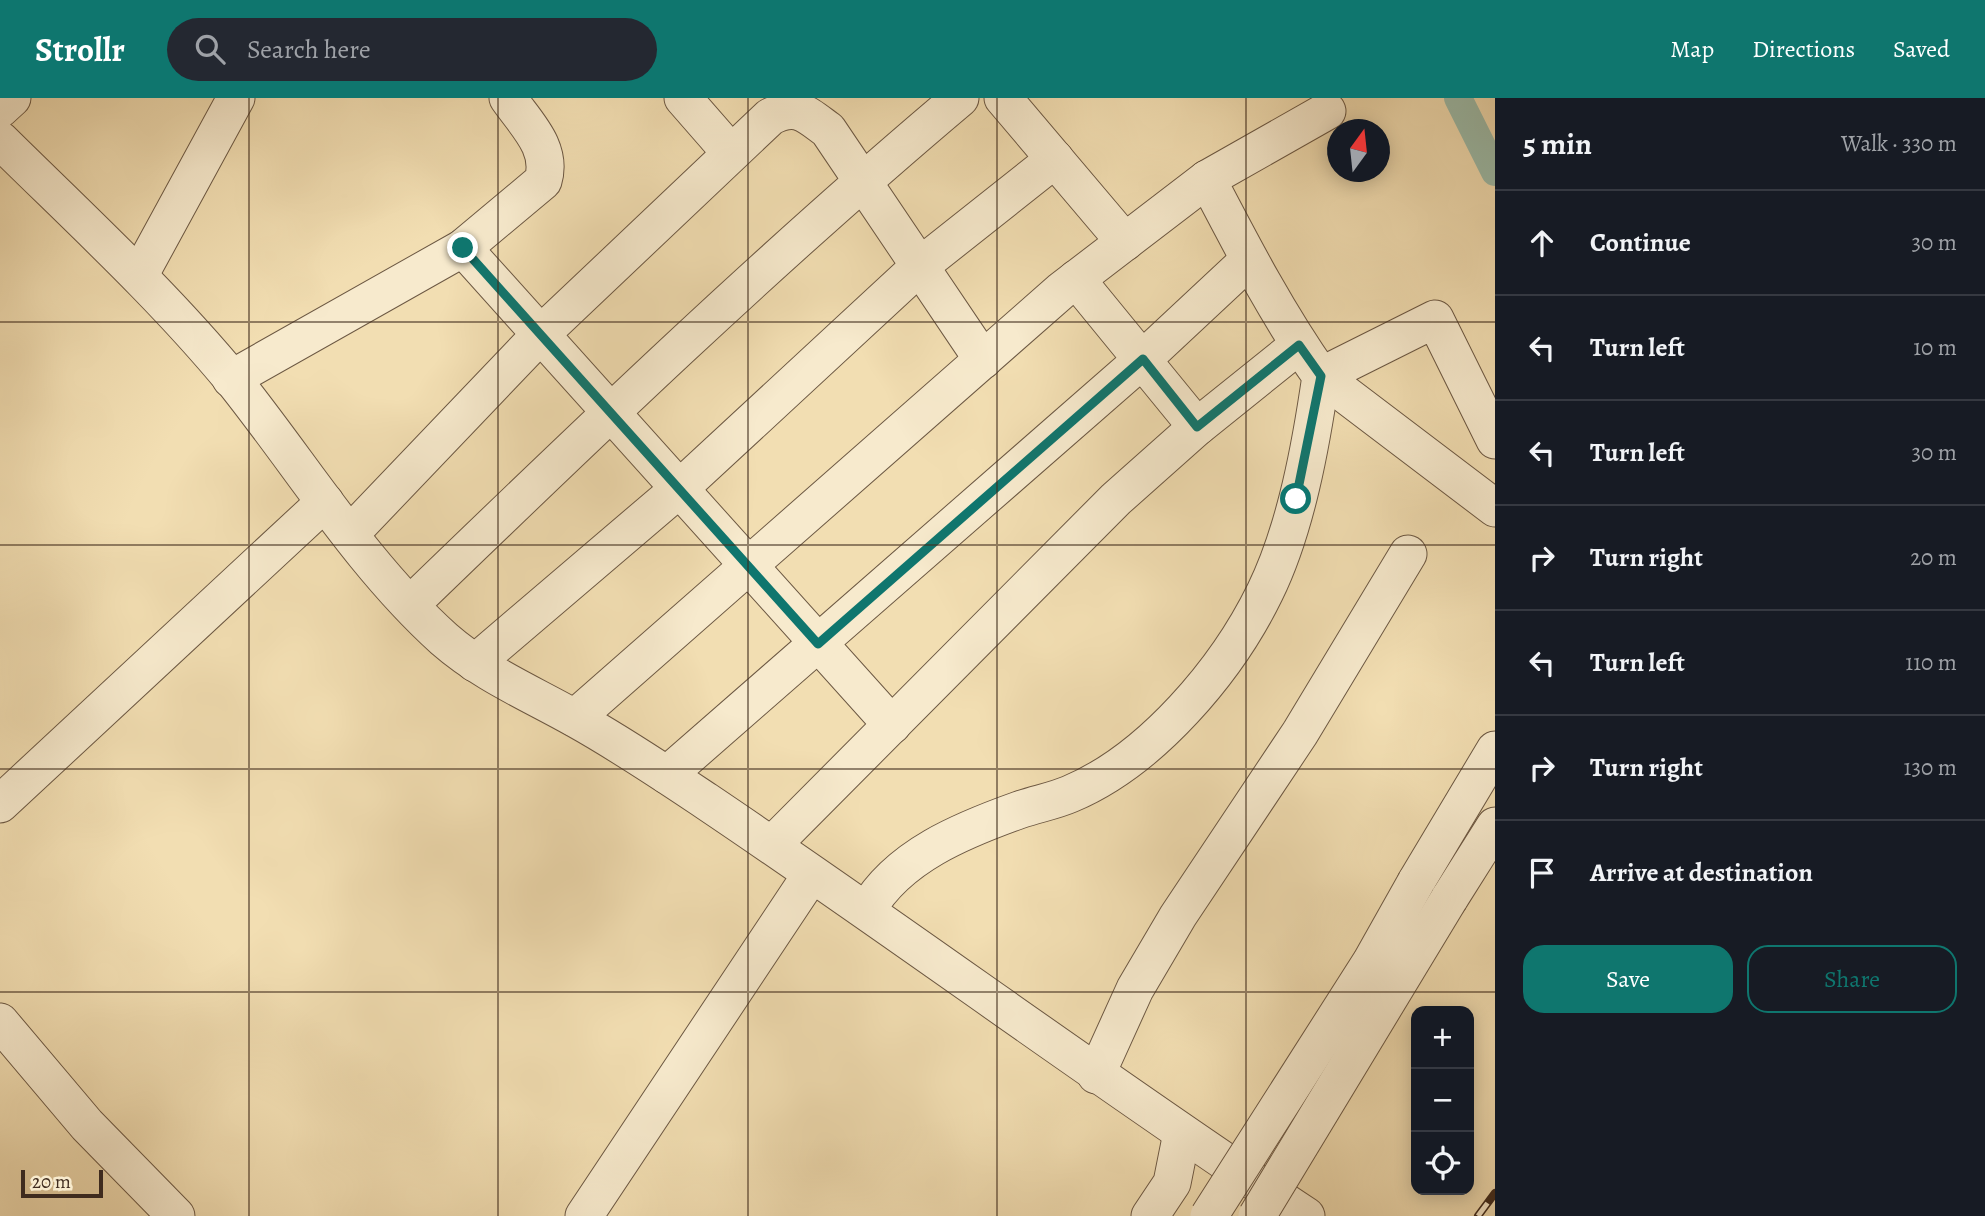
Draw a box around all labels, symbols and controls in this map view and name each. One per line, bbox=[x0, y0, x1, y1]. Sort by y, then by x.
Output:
search box bbox=[167, 18, 657, 81]
text: Strollr bbox=[35, 27, 125, 72]
icon: search bbox=[191, 30, 229, 68]
text: Search here bbox=[247, 32, 371, 67]
text: Map bbox=[1670, 33, 1714, 65]
text: Directions bbox=[1752, 33, 1855, 65]
text: Saved bbox=[1893, 33, 1950, 65]
north arrow bbox=[1327, 119, 1390, 182]
text: 5 min bbox=[1523, 124, 1592, 164]
text: Walk · 330 m bbox=[1841, 128, 1957, 159]
icon: ahead bbox=[1523, 224, 1561, 262]
text: Continue bbox=[1590, 225, 1691, 260]
text: 30 m bbox=[1911, 227, 1957, 258]
route end bbox=[447, 232, 478, 263]
icon: left bbox=[1523, 329, 1561, 367]
text: Turn left bbox=[1590, 330, 1685, 365]
text: 10 m bbox=[1913, 332, 1957, 363]
icon: left bbox=[1523, 434, 1561, 472]
text: Turn left bbox=[1590, 435, 1685, 470]
text: 30 m bbox=[1911, 437, 1957, 468]
route start bbox=[1280, 483, 1311, 514]
icon: right bbox=[1523, 539, 1561, 577]
text: Turn right bbox=[1590, 540, 1703, 575]
text: 20 m bbox=[1910, 542, 1957, 573]
icon: left bbox=[1523, 644, 1561, 682]
text: Turn left bbox=[1590, 645, 1685, 680]
text: 110 m bbox=[1905, 647, 1957, 678]
icon: right bbox=[1523, 749, 1561, 787]
text: Turn right bbox=[1590, 750, 1703, 785]
text: 130 m bbox=[1904, 752, 1957, 783]
icon: arrive bbox=[1523, 854, 1561, 892]
text: Arrive at destination bbox=[1590, 855, 1813, 890]
button: Save bbox=[1523, 945, 1733, 1013]
button: Share bbox=[1747, 945, 1957, 1013]
map controls bbox=[1411, 1006, 1474, 1195]
button: + bbox=[1411, 1006, 1474, 1069]
button: − bbox=[1411, 1069, 1474, 1132]
button: locate bbox=[1411, 1132, 1474, 1195]
scale bar bbox=[21, 1167, 103, 1199]
text: 20 m bbox=[32, 1169, 71, 1195]

